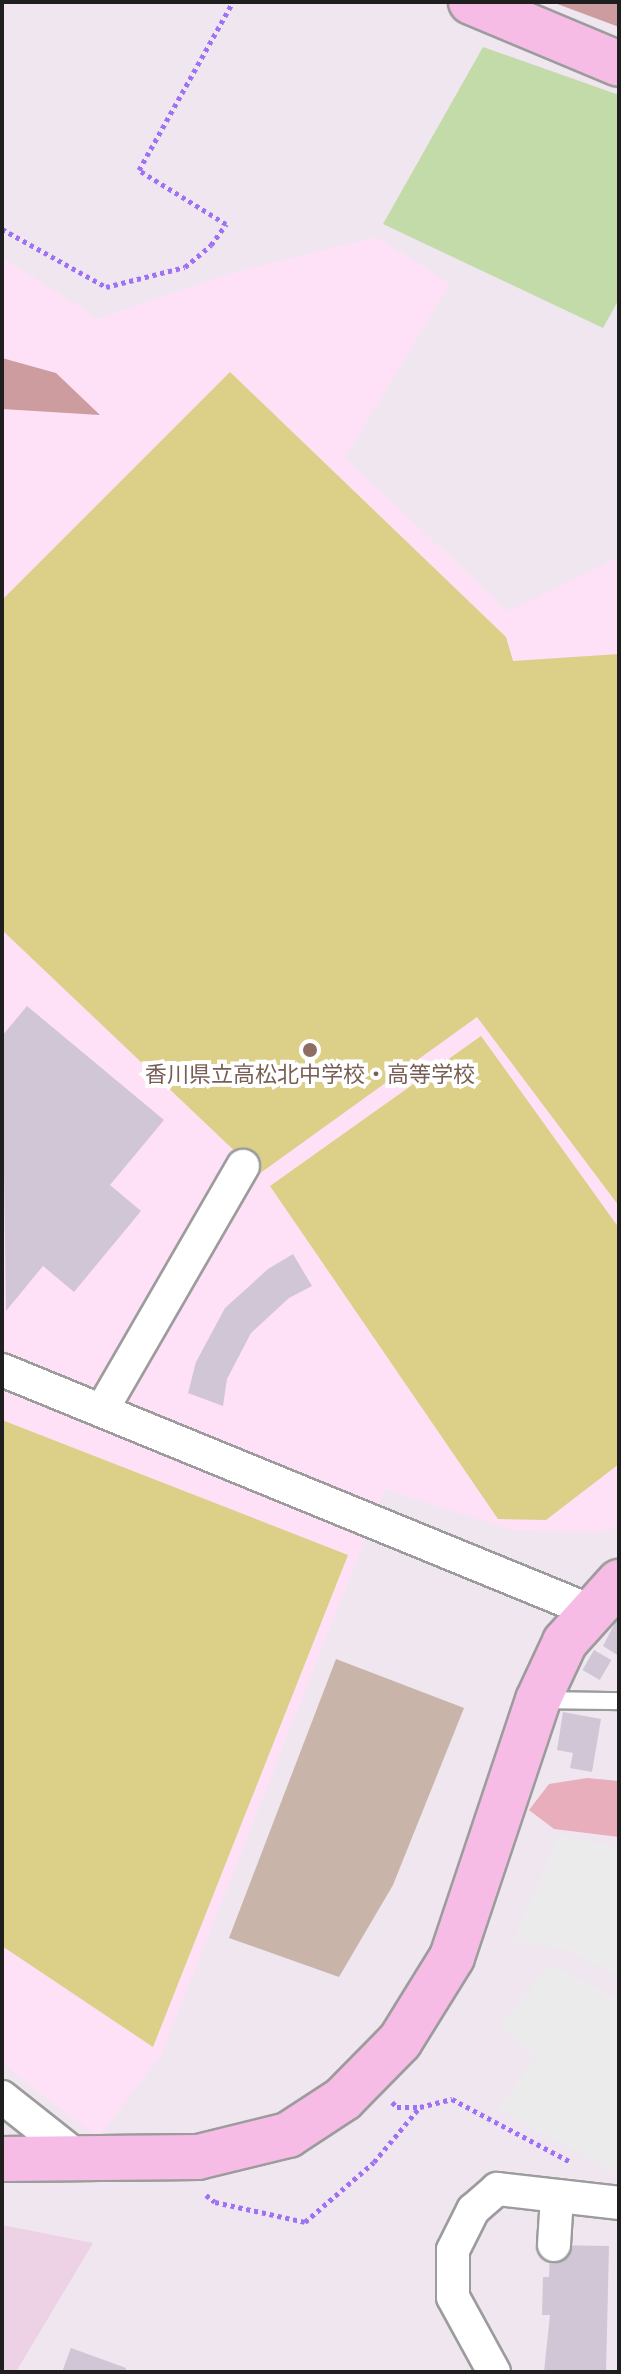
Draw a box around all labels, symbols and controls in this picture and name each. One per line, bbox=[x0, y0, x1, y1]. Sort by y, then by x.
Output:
marker: 香川県立高松北中学校・高等学校 bbox=[301, 1041, 319, 1059]
place label: 香川県立高松北中学校・高等学校 bbox=[145, 1063, 475, 1089]

